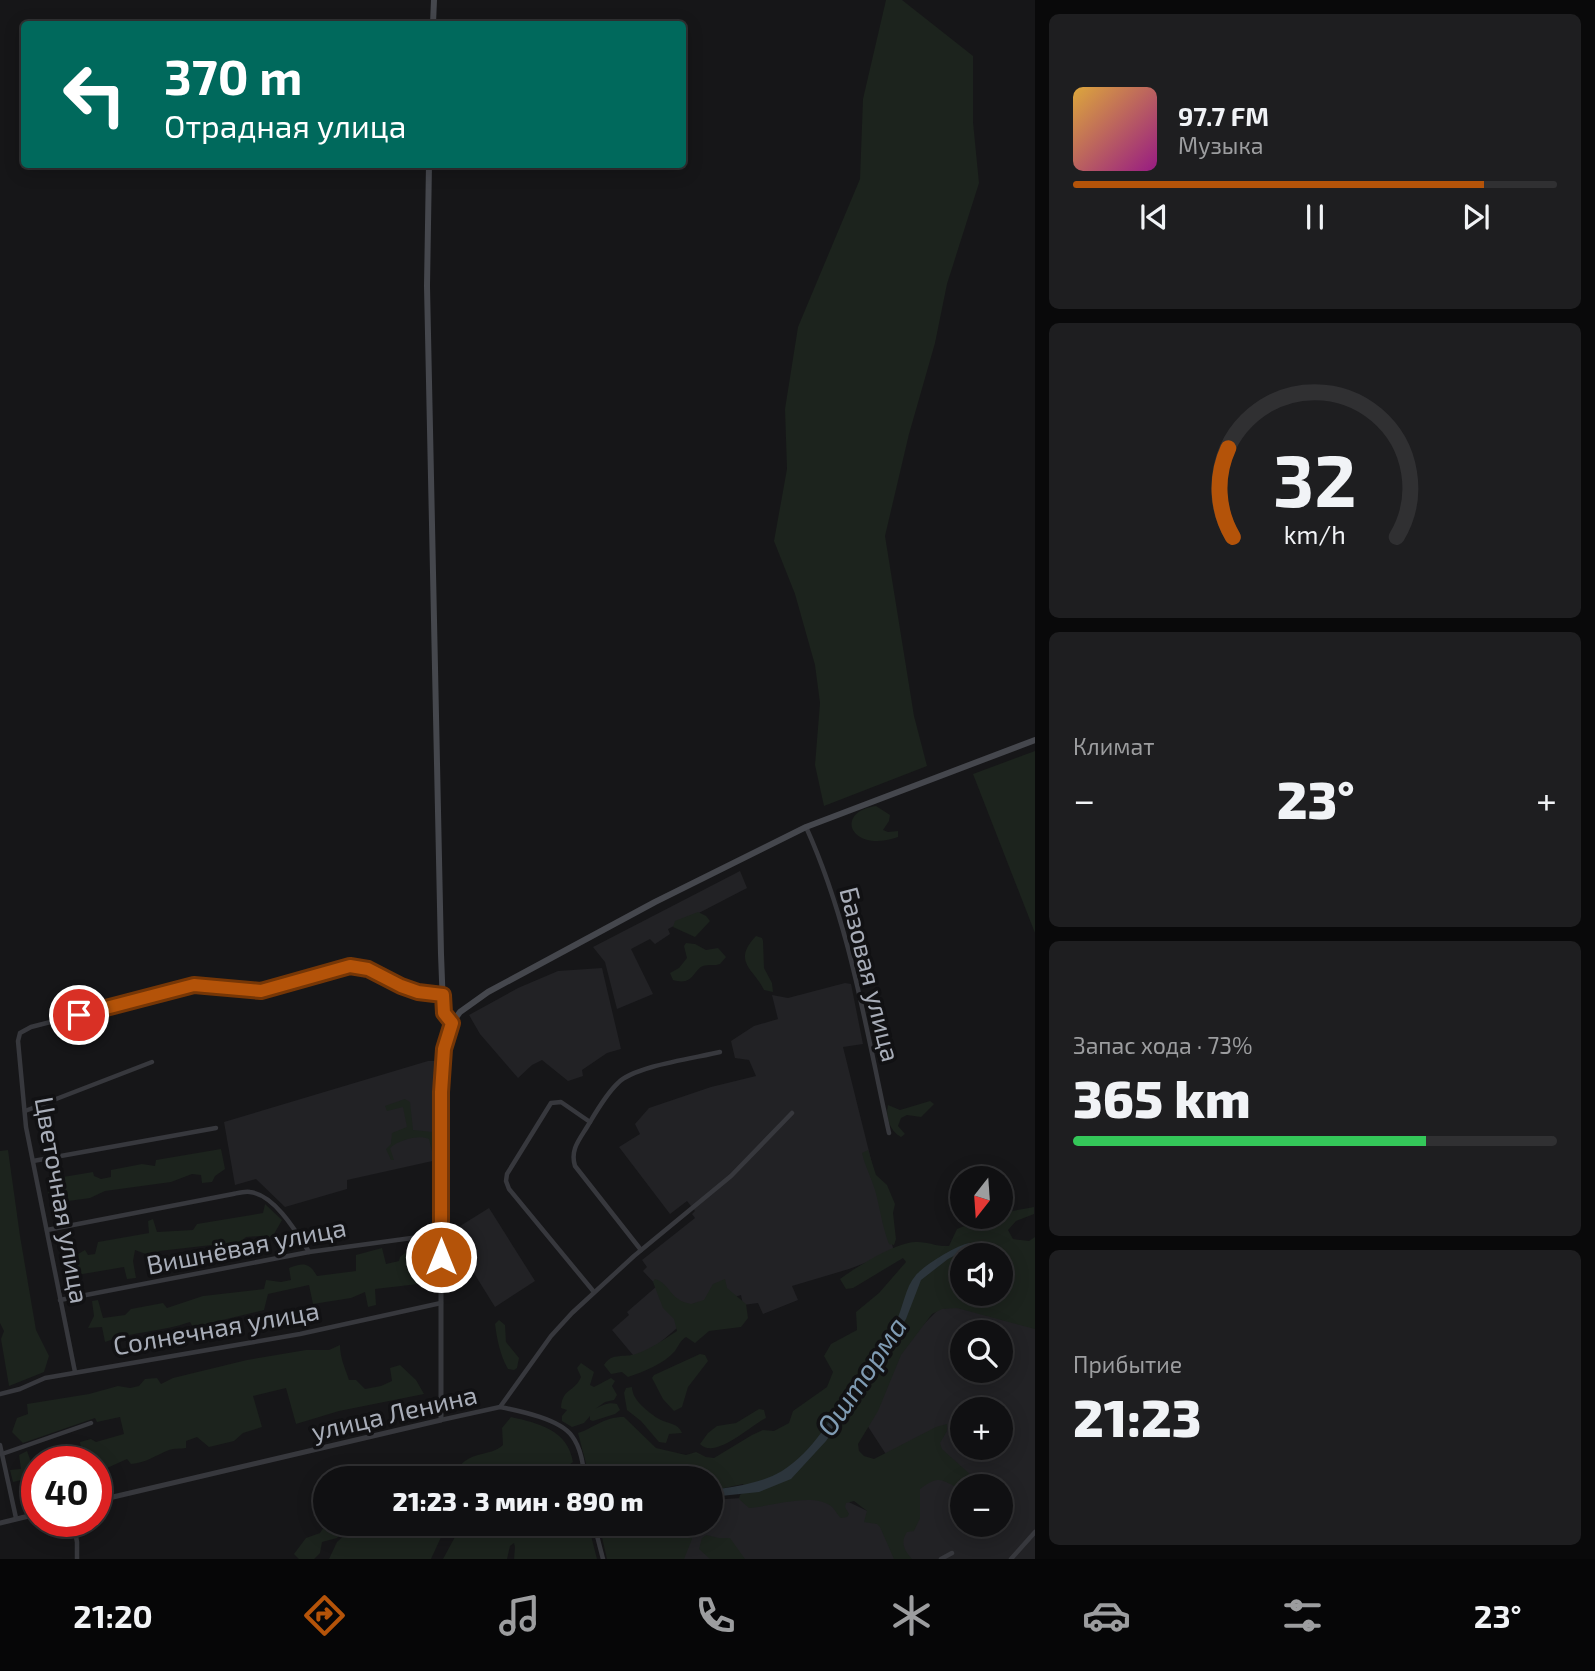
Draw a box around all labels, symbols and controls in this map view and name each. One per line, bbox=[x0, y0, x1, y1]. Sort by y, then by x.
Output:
text: 370 m bbox=[164, 46, 302, 105]
icon: left bbox=[49, 49, 140, 140]
text: 97.7 FM bbox=[1178, 100, 1269, 131]
text: Отрадная улица bbox=[164, 106, 406, 144]
text: Музыка bbox=[1178, 131, 1263, 159]
icon: previous bbox=[1135, 198, 1173, 236]
icon: pause bbox=[1296, 198, 1334, 236]
icon: next bbox=[1457, 198, 1495, 236]
text: 32 bbox=[1273, 434, 1357, 522]
text: km/h bbox=[1284, 518, 1346, 548]
text: Климат bbox=[1073, 732, 1154, 760]
text: 23° bbox=[1277, 767, 1355, 829]
text: − bbox=[1073, 776, 1095, 822]
text: + bbox=[1536, 776, 1557, 822]
street label: Базовая улица bbox=[833, 883, 908, 1065]
pin bbox=[49, 985, 109, 1045]
icon: arrive bbox=[60, 996, 98, 1034]
text: Запас хода · 73% bbox=[1073, 1031, 1253, 1059]
text: 365 km bbox=[1073, 1066, 1251, 1128]
street label: Цветочная улица bbox=[29, 1094, 96, 1306]
north arrow bbox=[950, 1166, 1013, 1228]
map controls bbox=[950, 1166, 1013, 1537]
street label: Вишнёвая улица bbox=[143, 1210, 349, 1281]
position arrow bbox=[404, 1220, 478, 1294]
button: sound bbox=[950, 1243, 1013, 1306]
street label: Солнечная улица bbox=[110, 1294, 322, 1361]
water label: Ошторма bbox=[809, 1310, 913, 1442]
button: search bbox=[950, 1320, 1013, 1383]
text: Прибытие bbox=[1073, 1350, 1182, 1378]
street label: улица Ленина bbox=[308, 1378, 480, 1447]
text: 21:23 bbox=[1073, 1385, 1202, 1447]
button: + bbox=[950, 1397, 1013, 1460]
speed limit sign: 40 bbox=[21, 1446, 112, 1537]
button: − bbox=[950, 1474, 1013, 1537]
text: 21:23 · 3 мин · 890 m bbox=[393, 1485, 643, 1516]
icon: directions bbox=[300, 1591, 349, 1640]
icon: music bbox=[495, 1591, 544, 1640]
icon: phone bbox=[691, 1591, 740, 1640]
icon: climate bbox=[887, 1591, 936, 1640]
icon: car bbox=[1082, 1591, 1131, 1640]
icon: filters bbox=[1278, 1591, 1327, 1640]
text: 21:20 bbox=[73, 1596, 153, 1634]
text: 23° bbox=[1474, 1596, 1522, 1634]

